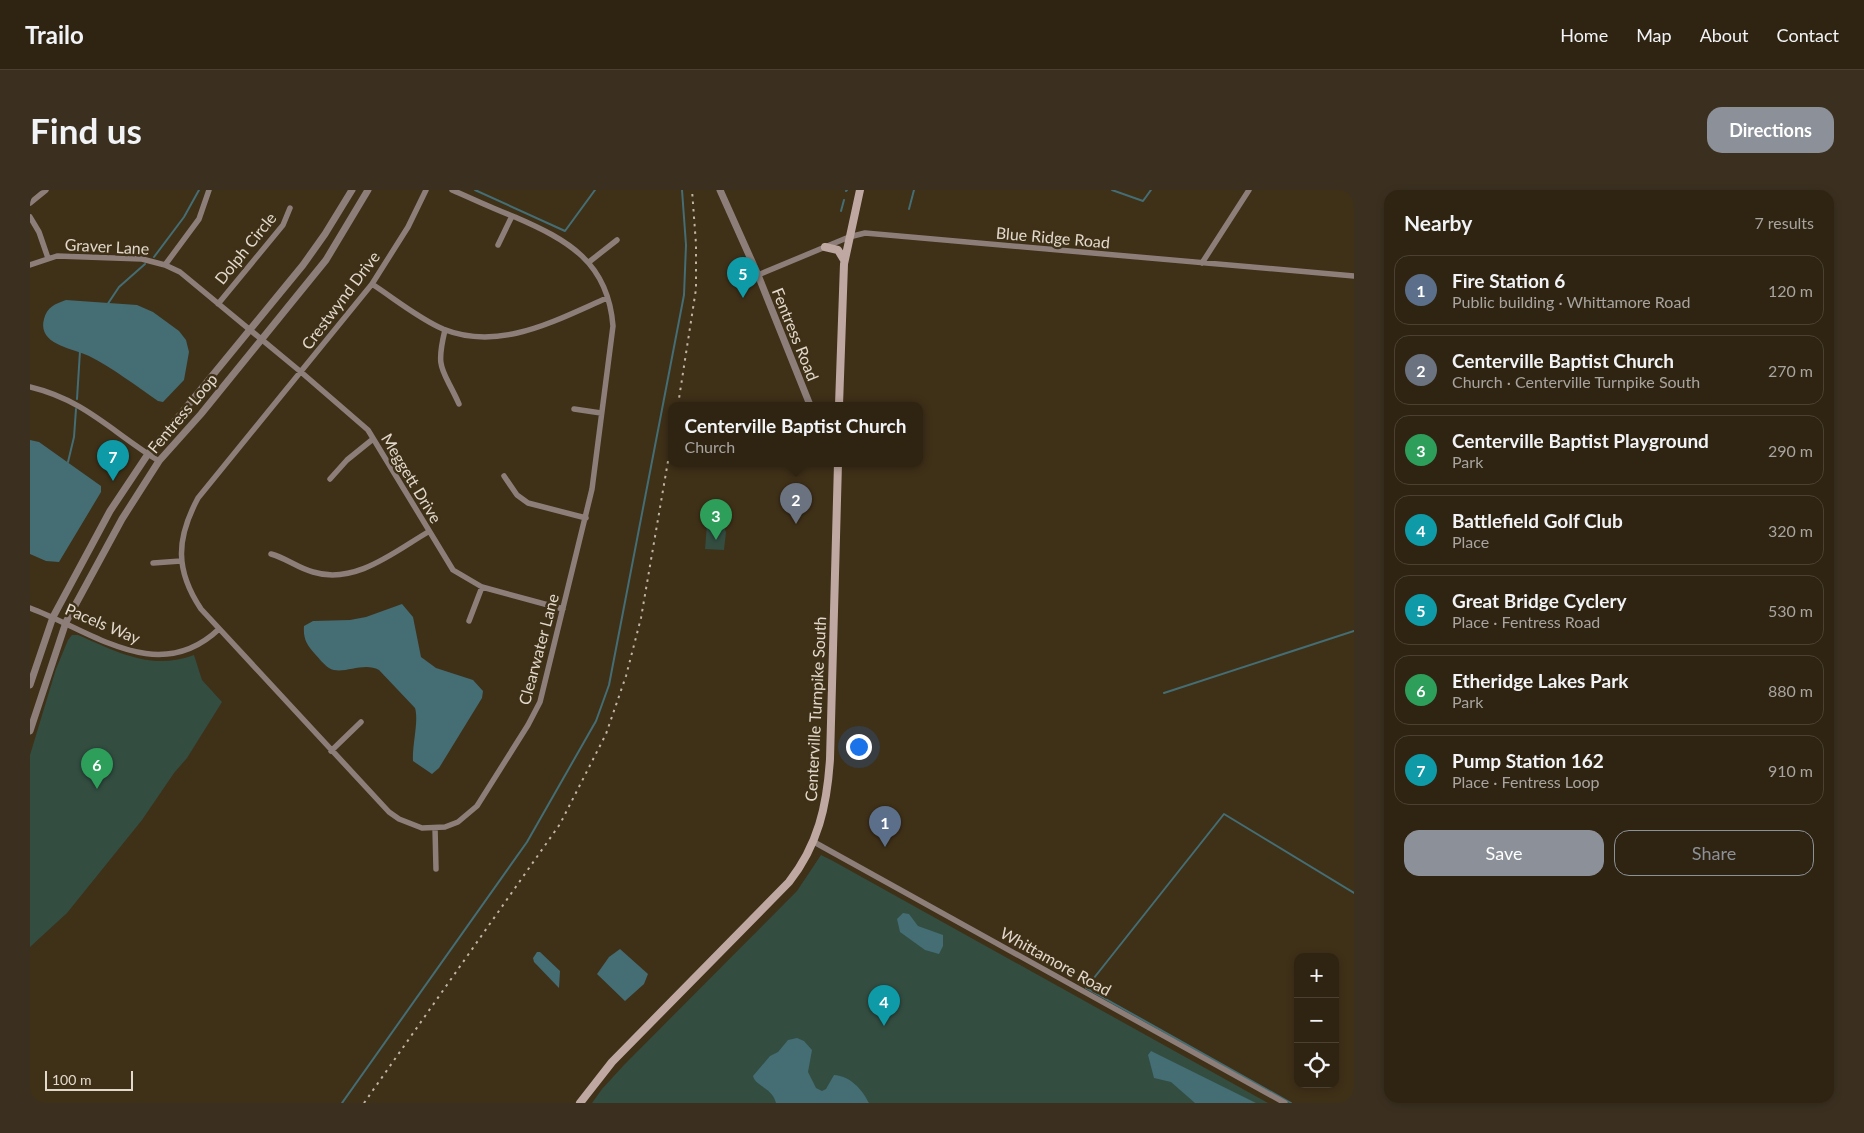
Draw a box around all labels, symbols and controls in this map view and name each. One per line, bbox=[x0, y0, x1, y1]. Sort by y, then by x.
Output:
text: Trailo bbox=[25, 20, 84, 49]
text: Home bbox=[1560, 24, 1608, 46]
text: Map bbox=[1636, 24, 1672, 46]
text: About bbox=[1700, 24, 1749, 46]
text: Contact bbox=[1777, 24, 1839, 46]
button: Directions bbox=[1707, 107, 1834, 153]
text: Find us bbox=[30, 109, 142, 151]
street label: Dolph Circle bbox=[210, 208, 280, 288]
text: Nearby bbox=[1404, 210, 1472, 235]
text: 7 results bbox=[1754, 213, 1814, 232]
street label: Blue Ridge Road bbox=[995, 223, 1111, 251]
street label: Graver Lane bbox=[64, 234, 150, 258]
street label: Crestwynd Drive bbox=[297, 247, 383, 353]
pin: 5 bbox=[727, 257, 759, 298]
text: Fire Station 6 bbox=[1452, 269, 1565, 292]
text: 1 bbox=[1416, 281, 1426, 300]
text: 120 m bbox=[1768, 281, 1813, 300]
street label: Fentress Road bbox=[769, 285, 823, 383]
text: Public building · Whittamore Road bbox=[1452, 292, 1690, 311]
text: Centerville Baptist Church bbox=[1452, 349, 1674, 372]
text: 2 bbox=[1416, 361, 1426, 380]
text: 270 m bbox=[1768, 361, 1813, 380]
street label: Fentress Loop bbox=[143, 369, 221, 457]
text: Church · Centerville Turnpike South bbox=[1452, 372, 1700, 391]
popup bbox=[668, 402, 923, 467]
text: Centerville Baptist Church bbox=[685, 414, 907, 437]
text: Centerville Baptist Playground bbox=[1452, 429, 1709, 452]
street label: Meggett Drive bbox=[378, 430, 446, 526]
text: Church bbox=[685, 437, 735, 456]
pin: 7 bbox=[97, 440, 129, 481]
text: 3 bbox=[1416, 441, 1426, 460]
text: 290 m bbox=[1768, 441, 1813, 460]
text: Park bbox=[1452, 452, 1483, 471]
pin: 2 bbox=[780, 483, 812, 524]
pin: 3 bbox=[700, 499, 732, 540]
text: Battlefield Golf Club bbox=[1452, 509, 1623, 532]
text: 4 bbox=[1416, 521, 1426, 540]
text: 320 m bbox=[1768, 521, 1813, 540]
text: Place bbox=[1452, 532, 1489, 551]
text: Great Bridge Cyclery bbox=[1452, 589, 1627, 612]
street label: Clearwater Lane bbox=[514, 591, 562, 707]
street label: Pacels Way bbox=[63, 599, 144, 648]
text: 5 bbox=[1416, 601, 1426, 620]
text: 530 m bbox=[1768, 601, 1813, 620]
text: Place · Fentress Road bbox=[1452, 612, 1600, 631]
street label: Centerville Turnpike South bbox=[801, 616, 829, 802]
text: Etheridge Lakes Park bbox=[1452, 669, 1628, 692]
text: 6 bbox=[1416, 681, 1426, 700]
text: 880 m bbox=[1768, 681, 1813, 700]
text: Park bbox=[1452, 692, 1483, 711]
your location bbox=[846, 734, 872, 760]
pin: 6 bbox=[81, 748, 113, 789]
text: Pump Station 162 bbox=[1452, 749, 1604, 772]
text: 7 bbox=[1416, 761, 1426, 780]
text: 910 m bbox=[1768, 761, 1813, 780]
text: Place · Fentress Loop bbox=[1452, 772, 1600, 791]
pin: 1 bbox=[869, 806, 901, 847]
button: Save bbox=[1404, 830, 1604, 876]
button: Share bbox=[1614, 830, 1814, 876]
street label: Whittamore Road bbox=[997, 923, 1115, 999]
map controls bbox=[1294, 953, 1339, 1088]
button: + bbox=[1294, 953, 1339, 998]
pin: 4 bbox=[868, 985, 900, 1026]
button: − bbox=[1294, 998, 1339, 1043]
button: locate bbox=[1294, 1043, 1339, 1088]
scale bar bbox=[45, 1068, 132, 1091]
text: 100 m bbox=[52, 1071, 91, 1088]

